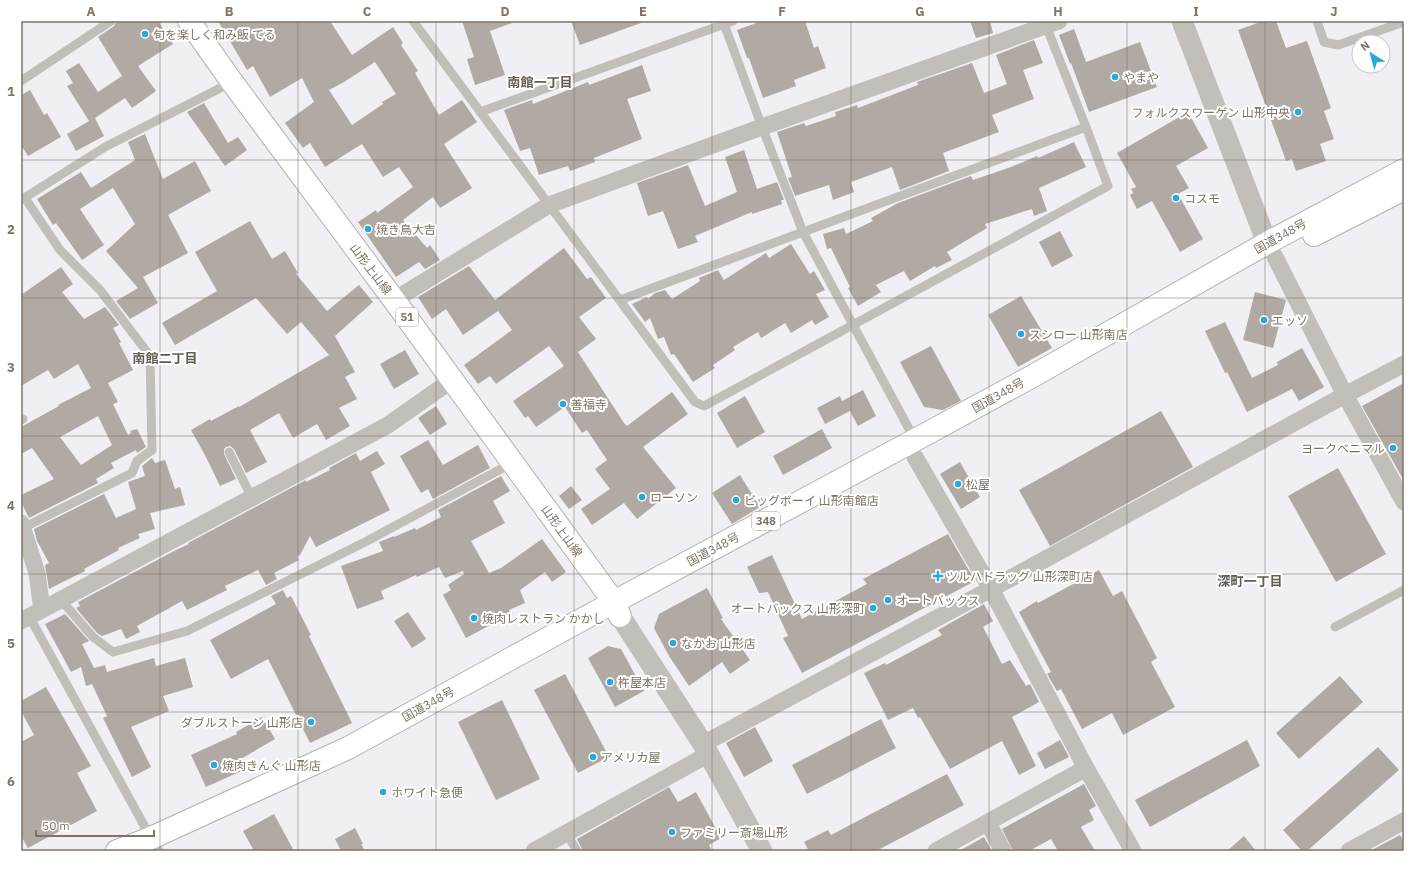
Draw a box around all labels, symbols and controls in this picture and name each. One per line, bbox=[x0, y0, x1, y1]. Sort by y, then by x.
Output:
text: A bbox=[87, 3, 96, 20]
text: B bbox=[225, 3, 234, 20]
text: C bbox=[363, 3, 372, 20]
text: D bbox=[500, 3, 510, 20]
text: E bbox=[639, 3, 647, 20]
text: F bbox=[778, 3, 786, 20]
text: G bbox=[915, 3, 925, 20]
text: H bbox=[1053, 3, 1063, 20]
text: I bbox=[1193, 3, 1199, 20]
text: J bbox=[1330, 3, 1338, 20]
place label: 旬を楽しく和み飯 てる bbox=[153, 27, 276, 42]
marker: 旬を楽しく和み飯 てる bbox=[140, 29, 150, 39]
north arrow bbox=[1351, 34, 1391, 74]
text: N bbox=[1358, 38, 1372, 54]
place label: やまや bbox=[1123, 70, 1159, 85]
marker: やまや bbox=[1110, 72, 1120, 82]
district label: 南館一丁目 bbox=[507, 74, 573, 91]
text: 1 bbox=[7, 83, 15, 100]
place label: フォルクスワーゲン 山形中央 bbox=[1132, 105, 1290, 120]
marker: フォルクスワーゲン 山形中央 bbox=[1293, 107, 1303, 117]
place label: コスモ bbox=[1184, 191, 1220, 206]
marker: コスモ bbox=[1171, 193, 1181, 203]
street label: 国道348号 bbox=[1251, 215, 1309, 257]
text: 2 bbox=[7, 221, 15, 238]
place label: 焼き鳥大吉 bbox=[376, 222, 436, 237]
marker: 焼き鳥大吉 bbox=[363, 224, 373, 234]
street label: 山形上山線 bbox=[347, 241, 395, 297]
road number: 51 bbox=[396, 308, 418, 326]
place label: エッソ bbox=[1272, 313, 1308, 328]
marker: エッソ bbox=[1259, 315, 1269, 325]
place label: スシロー 山形南店 bbox=[1029, 327, 1128, 342]
marker: スシロー 山形南店 bbox=[1016, 329, 1026, 339]
district label: 南館二丁目 bbox=[132, 350, 198, 367]
text: 3 bbox=[7, 359, 15, 376]
street label: 国道348号 bbox=[969, 374, 1027, 416]
place label: 善福寺 bbox=[571, 397, 607, 412]
marker: 善福寺 bbox=[558, 399, 568, 409]
place label: ヨークベニマル bbox=[1301, 441, 1385, 456]
marker: ヨークベニマル bbox=[1388, 443, 1398, 453]
place label: 松屋 bbox=[966, 477, 990, 492]
marker: 松屋 bbox=[953, 479, 963, 489]
place label: ローソン bbox=[650, 490, 698, 505]
marker: ローソン bbox=[637, 492, 647, 502]
place label: ビッグボーイ 山形南館店 bbox=[744, 493, 879, 508]
marker: ビッグボーイ 山形南館店 bbox=[731, 495, 741, 505]
text: 4 bbox=[7, 497, 15, 514]
street label: 山形上山線 bbox=[538, 502, 586, 560]
road number: 348 bbox=[752, 512, 780, 530]
street label: 国道348号 bbox=[684, 529, 742, 569]
place label: ツルハドラッグ 山形深町店 bbox=[946, 569, 1093, 584]
marker: ツルハドラッグ 山形深町店 bbox=[933, 571, 943, 581]
district label: 深町一丁目 bbox=[1217, 573, 1283, 590]
place label: オートバックス bbox=[896, 593, 980, 608]
marker: オートバックス bbox=[883, 595, 893, 605]
place label: オートバックス 山形深町 bbox=[731, 601, 865, 616]
marker: オートバックス 山形深町 bbox=[868, 603, 878, 613]
place label: 焼肉レストラン かかし bbox=[482, 611, 605, 626]
marker: 焼肉レストラン かかし bbox=[469, 613, 479, 623]
text: 5 bbox=[7, 635, 15, 652]
place label: なかお 山形店 bbox=[681, 636, 756, 651]
marker: なかお 山形店 bbox=[668, 638, 678, 648]
place label: 杵屋本店 bbox=[618, 675, 666, 690]
marker: 杵屋本店 bbox=[605, 677, 615, 687]
street label: 国道348号 bbox=[399, 683, 457, 725]
place label: ダブルストーン 山形店 bbox=[181, 715, 303, 730]
marker: ダブルストーン 山形店 bbox=[306, 717, 316, 727]
place label: アメリカ屋 bbox=[601, 750, 660, 765]
marker: アメリカ屋 bbox=[588, 752, 598, 762]
place label: 焼肉きんぐ 山形店 bbox=[222, 758, 321, 773]
marker: 焼肉きんぐ 山形店 bbox=[209, 760, 219, 770]
text: 6 bbox=[7, 773, 15, 790]
place label: ホワイト急便 bbox=[391, 785, 463, 800]
marker: ホワイト急便 bbox=[378, 787, 388, 797]
scale bar bbox=[36, 812, 154, 838]
text: 50 m bbox=[42, 818, 70, 833]
place label: ファミリー斎場山形 bbox=[680, 825, 788, 840]
marker: ファミリー斎場山形 bbox=[667, 827, 677, 837]

